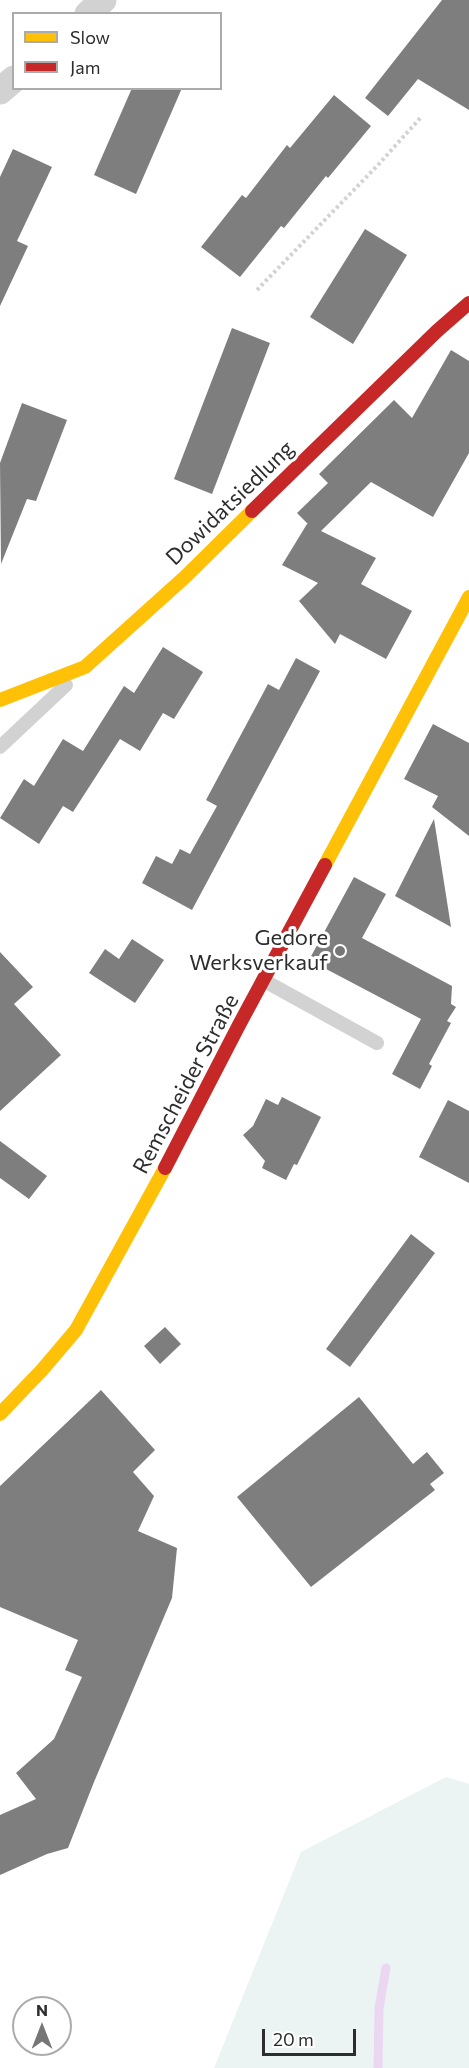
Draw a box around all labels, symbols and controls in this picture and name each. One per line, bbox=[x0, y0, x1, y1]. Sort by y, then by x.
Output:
legend bbox=[12, 12, 222, 90]
text: Slow bbox=[70, 26, 110, 48]
text: Jam bbox=[70, 56, 100, 78]
street label: Dowidatsiedlung bbox=[160, 435, 300, 571]
place label: Gedore Werksverkauf bbox=[189, 925, 328, 976]
marker: Gedore Werksverkauf bbox=[333, 944, 347, 958]
street label: Remscheider Straße bbox=[127, 990, 245, 1178]
north arrow bbox=[12, 1996, 72, 2056]
text: N bbox=[36, 2000, 48, 2019]
scale bar bbox=[265, 2017, 360, 2055]
text: 20 m bbox=[273, 2028, 314, 2050]

